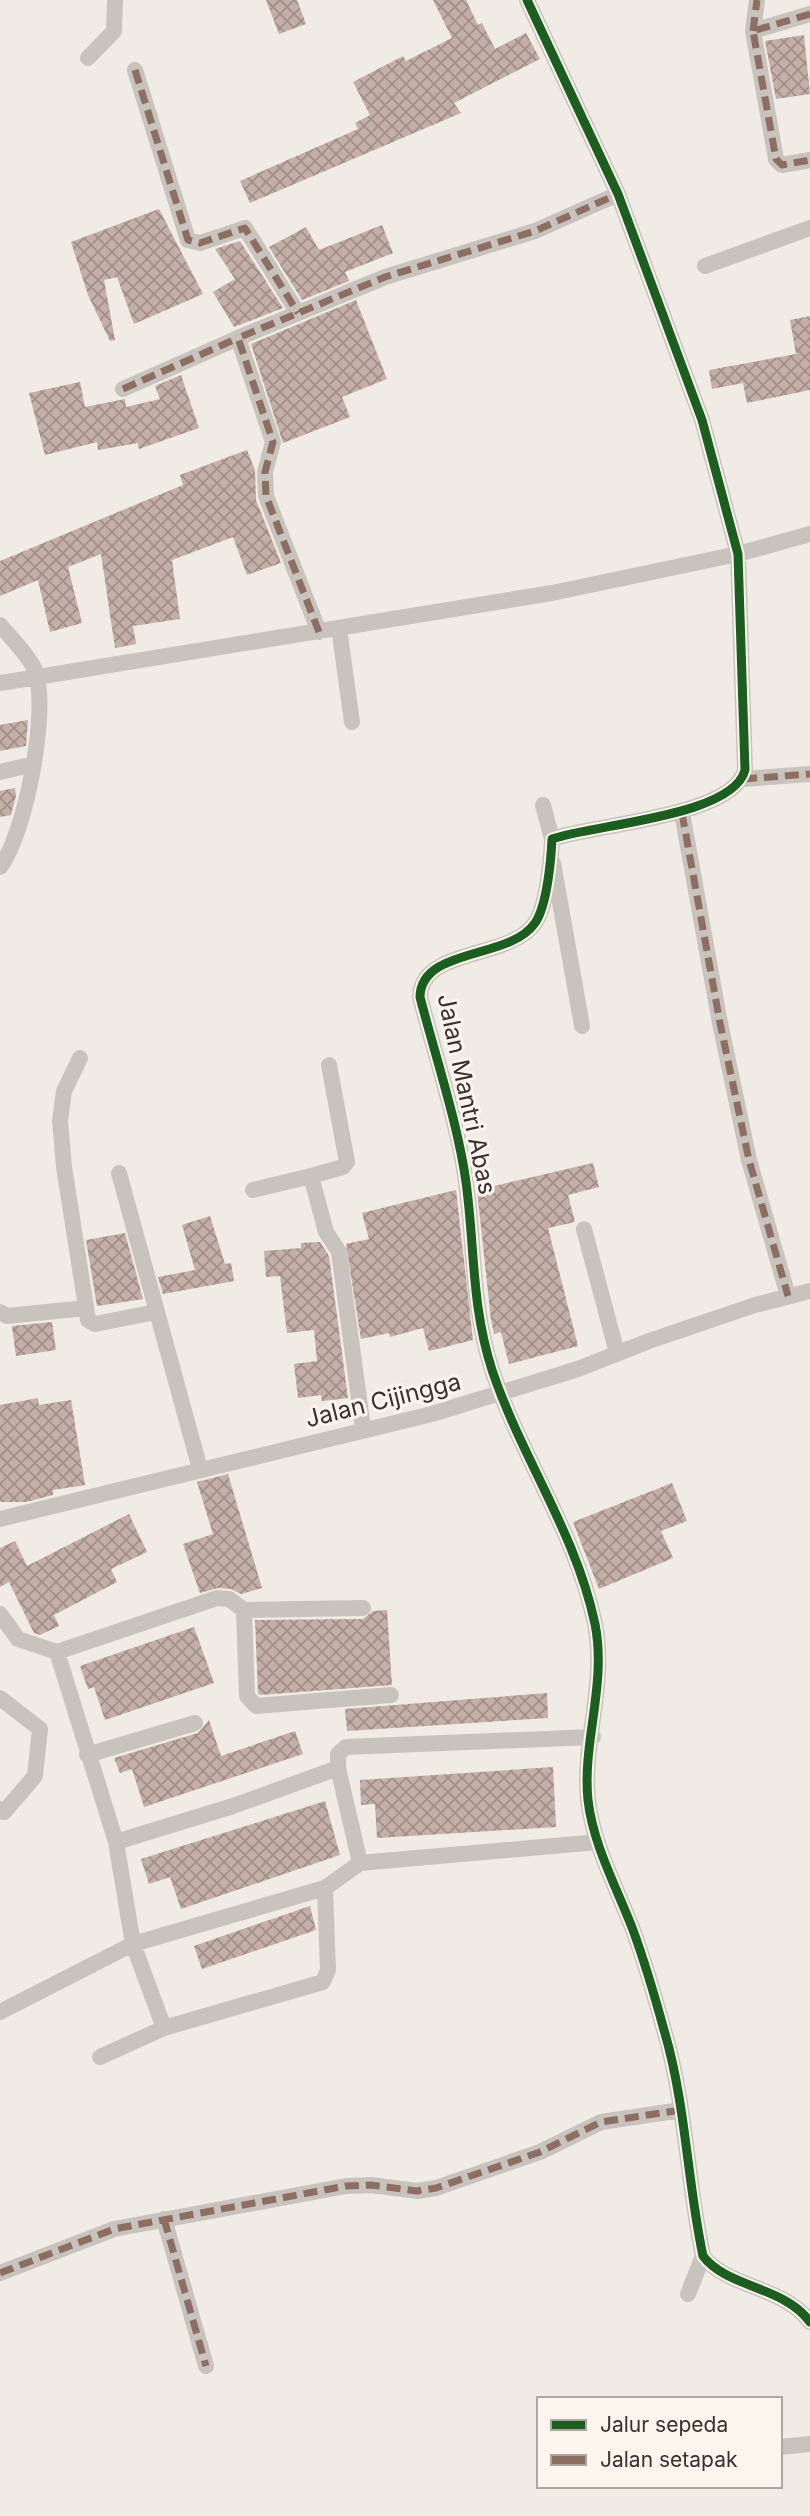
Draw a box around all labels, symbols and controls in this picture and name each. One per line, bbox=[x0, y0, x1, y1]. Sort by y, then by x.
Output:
street label: Jalan Mantri Abas bbox=[432, 991, 502, 1197]
street label: Jalan Cijingga bbox=[302, 1367, 464, 1433]
legend bbox=[537, 2397, 782, 2488]
text: Jalur sepeda bbox=[600, 2412, 728, 2437]
text: Jalan setapak bbox=[600, 2447, 738, 2472]

